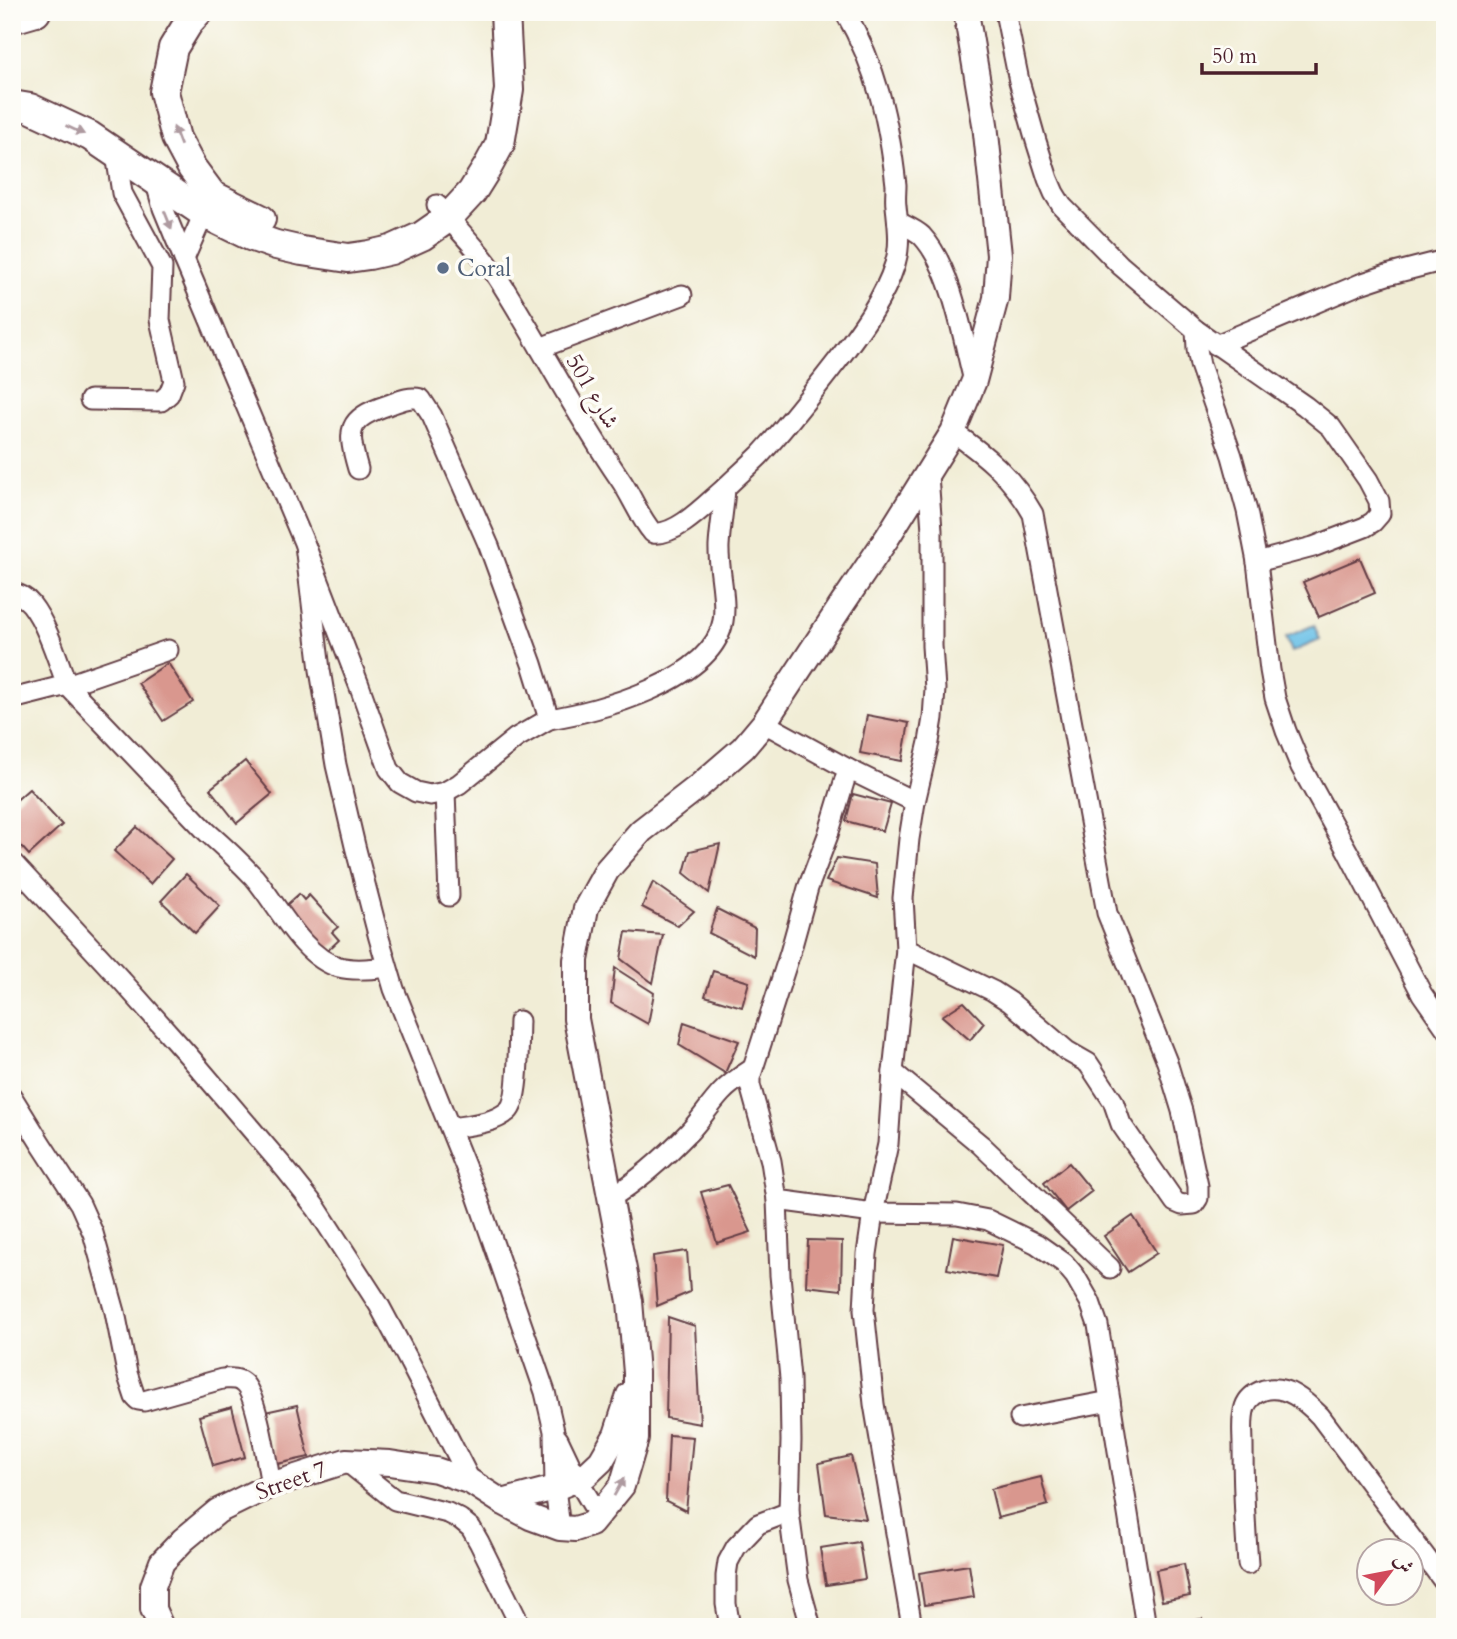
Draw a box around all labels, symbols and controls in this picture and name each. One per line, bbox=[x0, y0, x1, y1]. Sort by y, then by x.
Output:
scale bar bbox=[1202, 32, 1315, 76]
text: 50 m bbox=[1212, 42, 1257, 71]
one-way arrow bbox=[65, 124, 86, 135]
one-way arrow bbox=[171, 126, 182, 147]
one-way arrow bbox=[163, 210, 174, 231]
place label: Coral bbox=[457, 253, 511, 284]
marker: Coral bbox=[435, 260, 451, 276]
street label: شارع 501 bbox=[555, 348, 626, 436]
street label: Street 7 bbox=[251, 1453, 331, 1508]
one-way arrow bbox=[613, 1478, 625, 1497]
north arrow bbox=[1356, 1538, 1426, 1608]
text: ش bbox=[1388, 1549, 1420, 1578]

